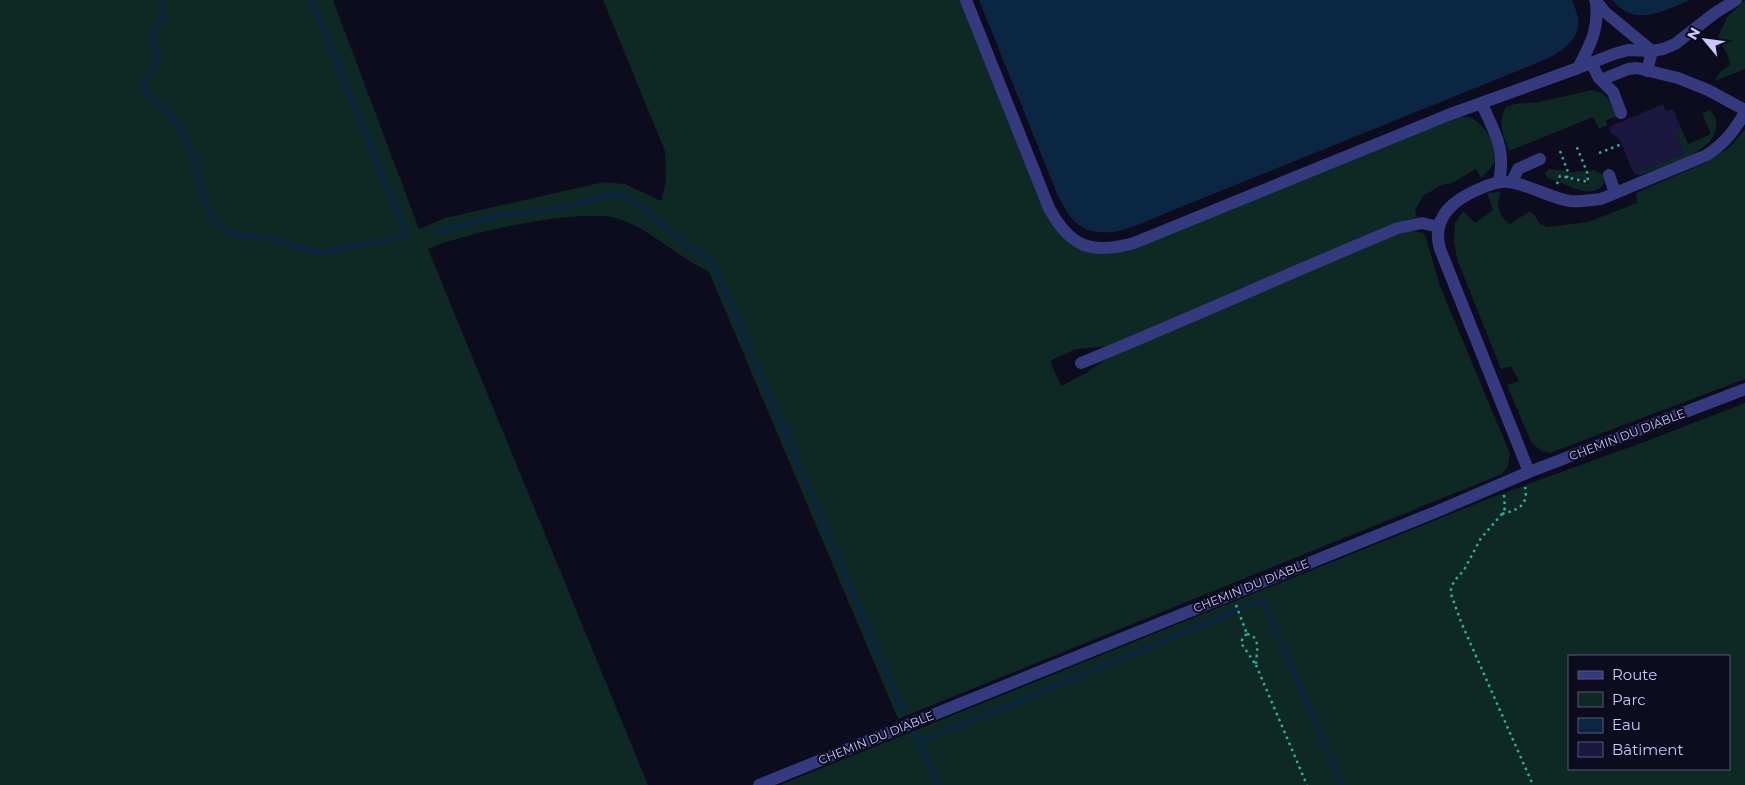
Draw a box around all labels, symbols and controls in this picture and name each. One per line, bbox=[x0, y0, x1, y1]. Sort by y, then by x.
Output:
north arrow bbox=[1680, 15, 1730, 65]
text: N bbox=[1683, 24, 1704, 43]
street label: CHEMIN DU DIABLE bbox=[1567, 405, 1687, 464]
street label: CHEMIN DU DIABLE bbox=[1191, 556, 1311, 616]
legend bbox=[1568, 655, 1730, 770]
text: Route bbox=[1612, 665, 1657, 684]
text: Parc bbox=[1612, 690, 1646, 709]
street label: CHEMIN DU DIABLE bbox=[816, 708, 936, 768]
text: Eau bbox=[1612, 715, 1641, 734]
text: Bâtiment bbox=[1612, 740, 1684, 759]

